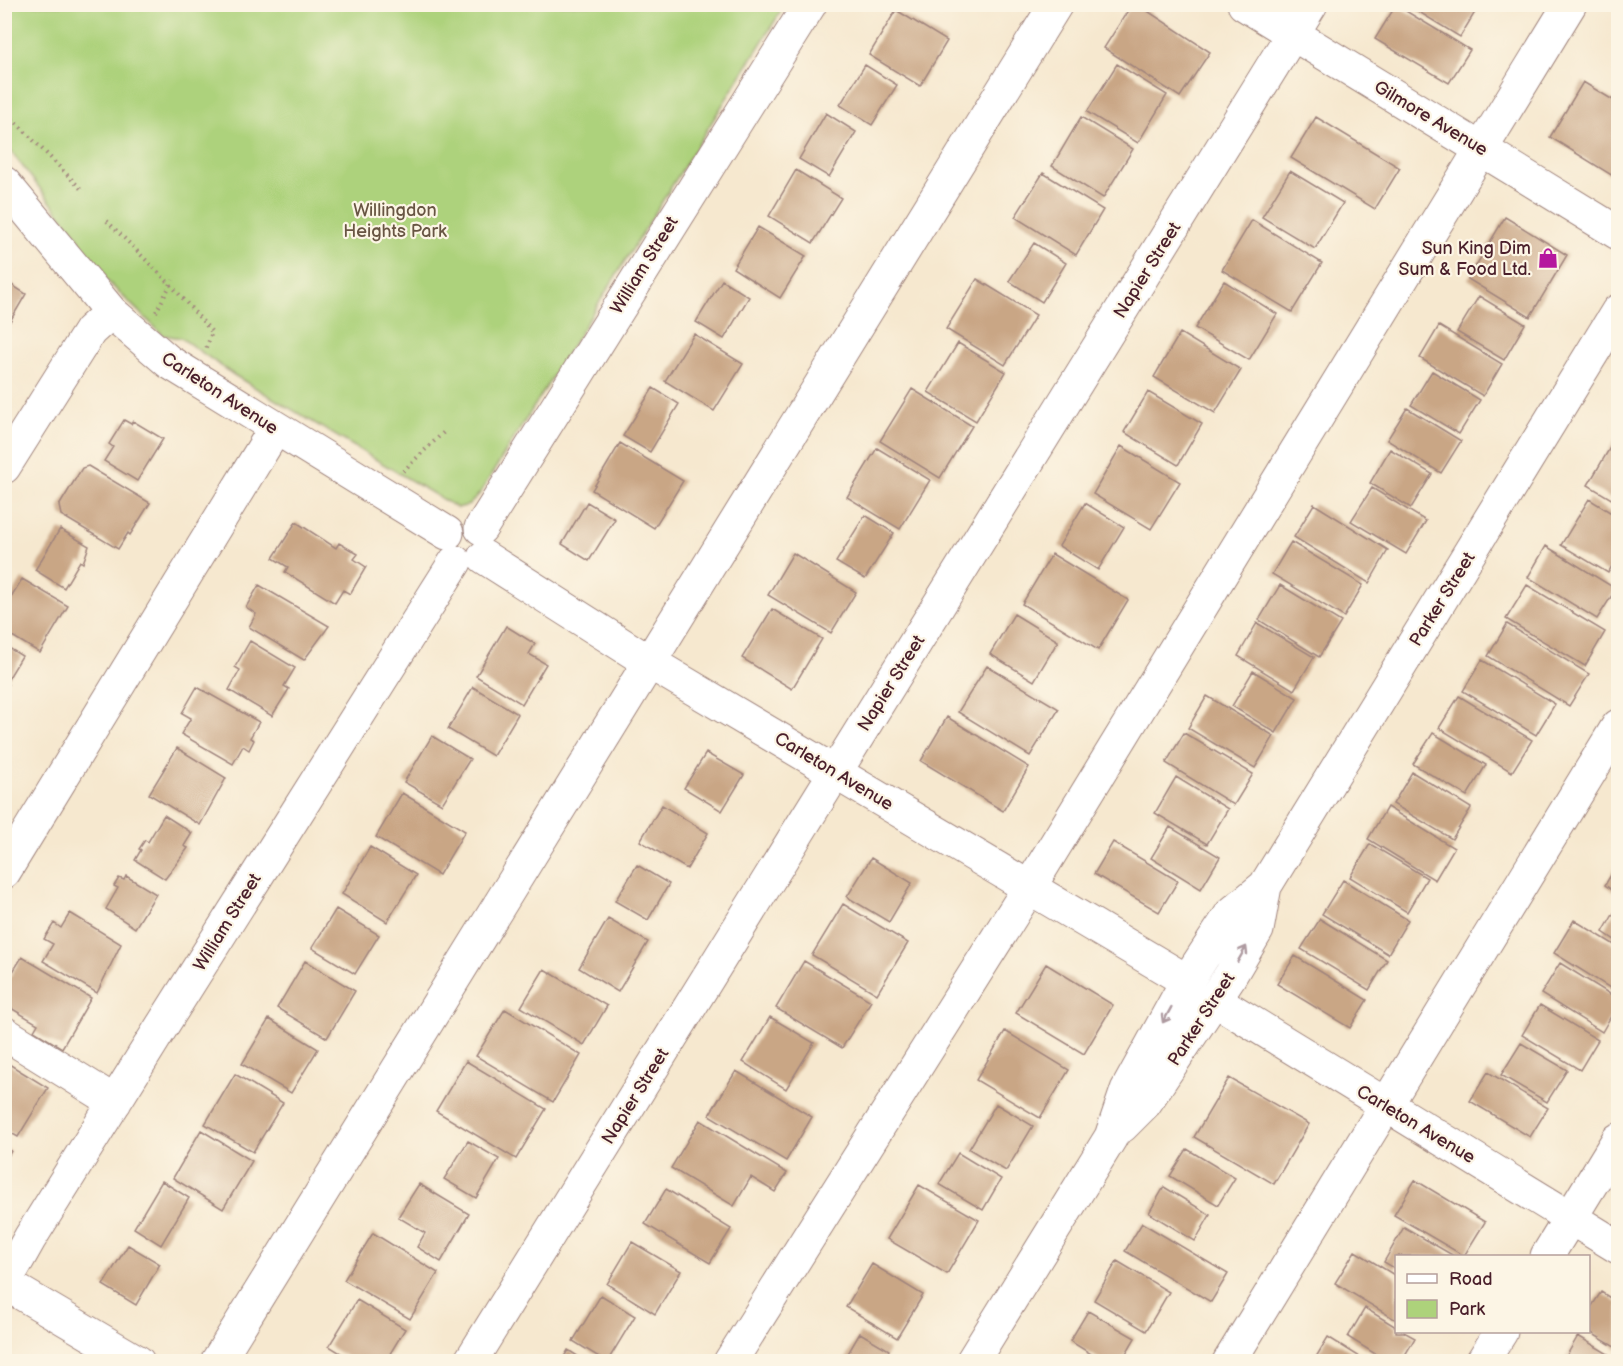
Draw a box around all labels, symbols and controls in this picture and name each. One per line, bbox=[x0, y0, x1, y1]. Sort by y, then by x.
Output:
street label: Gilmore Avenue bbox=[1370, 76, 1492, 161]
park label: Willingdon Heights Park bbox=[343, 200, 447, 242]
street label: William Street bbox=[606, 212, 683, 318]
street label: Napier Street bbox=[1110, 218, 1186, 322]
place label: Sun King Dim Sum & Food Ltd. bbox=[1399, 238, 1531, 280]
shop icon: Sun King Dim Sum & Food Ltd. bbox=[1536, 246, 1560, 270]
street label: Carleton Avenue bbox=[158, 348, 282, 439]
street label: Parker Street bbox=[1405, 548, 1480, 650]
street label: Napier Street bbox=[854, 631, 930, 735]
street label: Carleton Avenue bbox=[771, 728, 897, 815]
street label: William Street bbox=[189, 869, 266, 975]
one-way arrow bbox=[1237, 946, 1249, 963]
street label: Parker Street bbox=[1164, 968, 1240, 1070]
one-way arrow bbox=[1161, 1006, 1173, 1023]
street label: Napier Street bbox=[598, 1044, 674, 1148]
street label: Carleton Avenue bbox=[1353, 1081, 1479, 1168]
legend bbox=[1395, 1255, 1590, 1333]
text: Road bbox=[1449, 1269, 1493, 1290]
text: Park bbox=[1449, 1299, 1485, 1320]

